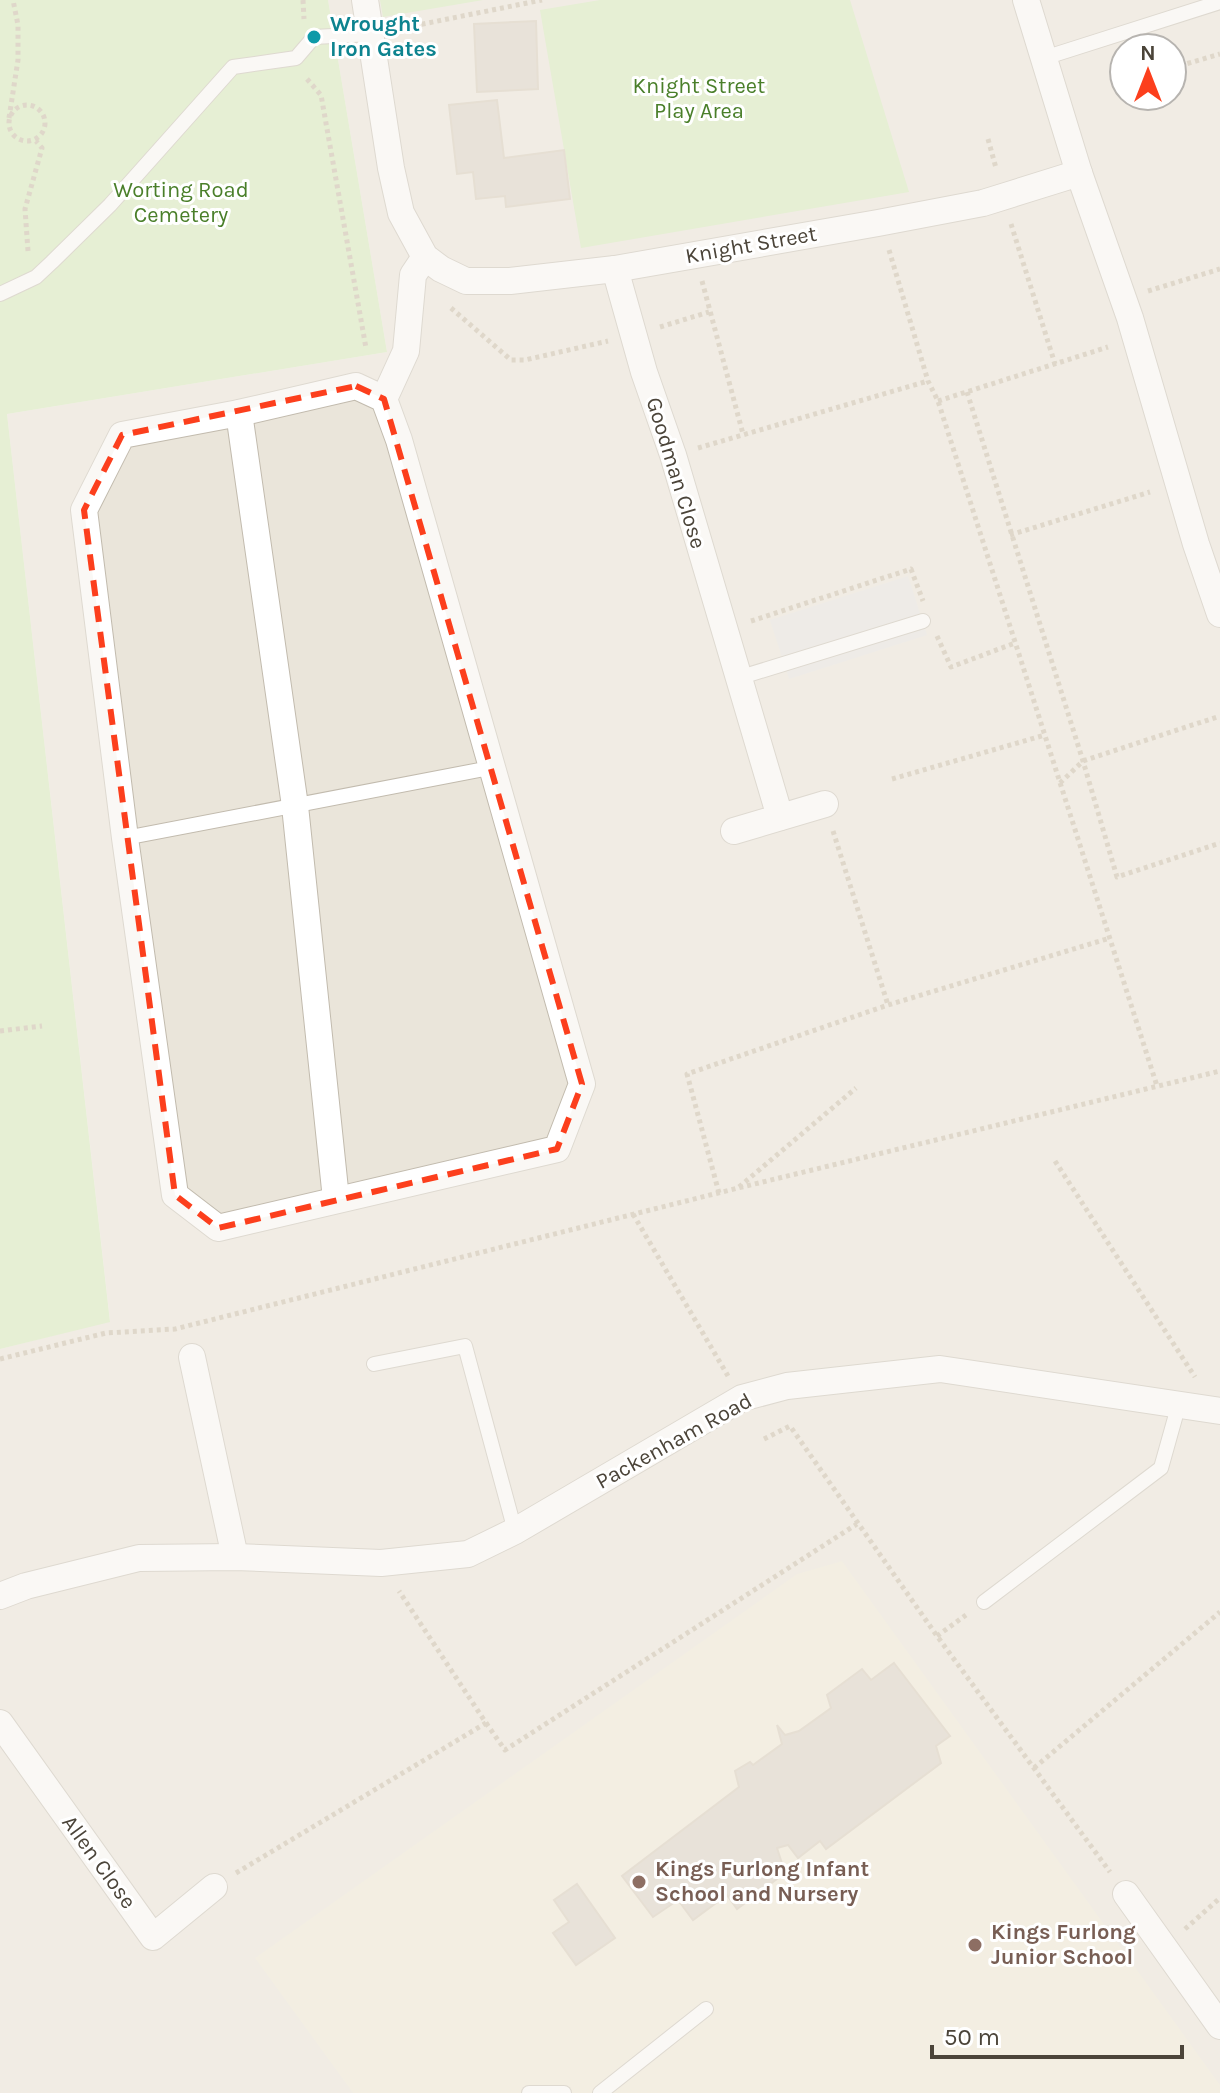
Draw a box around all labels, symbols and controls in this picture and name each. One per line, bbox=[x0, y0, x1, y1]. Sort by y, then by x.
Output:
place label: Wrought Iron Gates bbox=[330, 11, 437, 62]
marker: Wrought Iron Gates bbox=[305, 28, 323, 46]
north arrow bbox=[1108, 32, 1188, 112]
text: N bbox=[1140, 40, 1156, 66]
park label: Knight Street Play Area bbox=[633, 73, 765, 124]
park label: Worting Road Cemetery bbox=[113, 177, 249, 228]
street label: Knight Street bbox=[683, 221, 819, 269]
street label: Goodman Close bbox=[641, 394, 711, 552]
street label: Packenham Road bbox=[591, 1387, 757, 1495]
street label: Allen Close bbox=[56, 1810, 142, 1914]
place label: Kings Furlong Infant School and Nursery bbox=[655, 1856, 870, 1907]
marker: Kings Furlong Infant School and Nursery bbox=[630, 1873, 648, 1891]
place label: Kings Furlong Junior School bbox=[991, 1919, 1136, 1970]
marker: Kings Furlong Junior School bbox=[966, 1936, 984, 1954]
scale bar bbox=[932, 2009, 1182, 2059]
text: 50 m bbox=[944, 2023, 1000, 2051]

